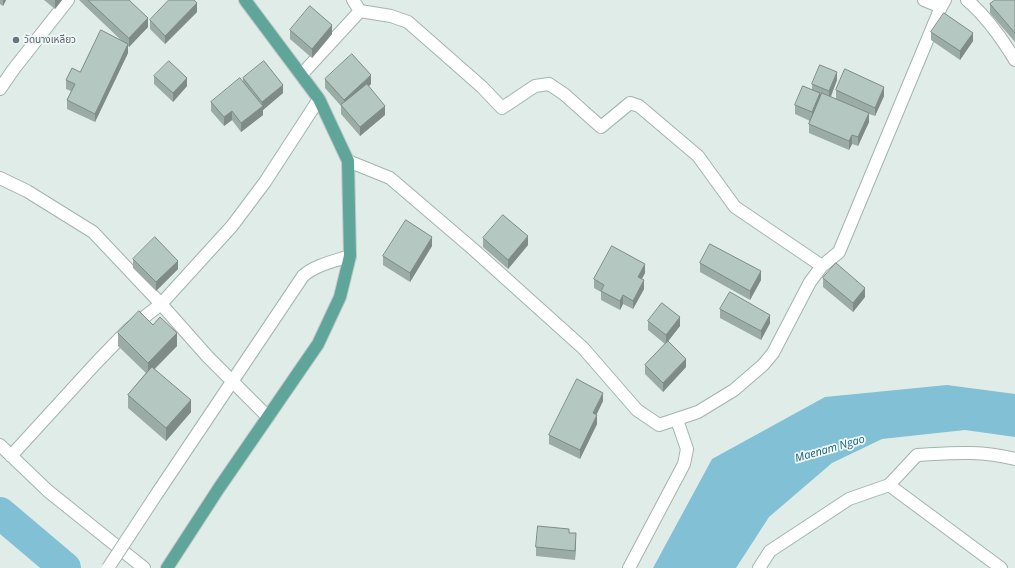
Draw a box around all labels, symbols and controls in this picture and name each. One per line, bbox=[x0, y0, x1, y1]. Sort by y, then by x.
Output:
place label: วัดนางเหลียว bbox=[24, 34, 76, 46]
marker: วัดนางเหลียว bbox=[11, 35, 21, 45]
water label: Maenam Ngao bbox=[794, 433, 866, 465]

